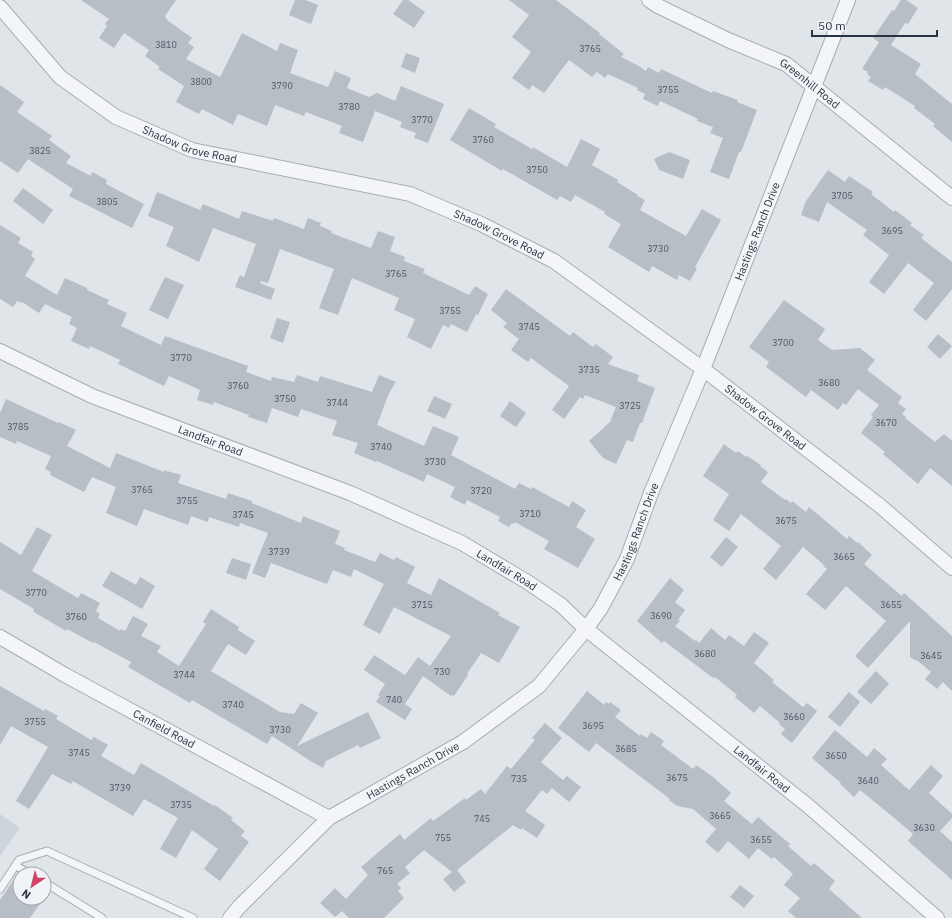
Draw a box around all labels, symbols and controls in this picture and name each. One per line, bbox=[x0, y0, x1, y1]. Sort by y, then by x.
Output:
scale bar bbox=[812, 12, 937, 38]
text: 50 m bbox=[818, 18, 846, 33]
house number: 3810 bbox=[155, 39, 177, 50]
house number: 3765 bbox=[579, 43, 601, 54]
street label: Greenhill Road bbox=[778, 55, 843, 112]
house number: 3800 bbox=[190, 76, 212, 87]
house number: 3790 bbox=[271, 80, 293, 91]
house number: 3755 bbox=[657, 84, 679, 95]
house number: 3780 bbox=[338, 101, 360, 112]
house number: 3770 bbox=[411, 114, 433, 125]
street label: Shadow Grove Road bbox=[140, 122, 238, 166]
house number: 3760 bbox=[472, 134, 494, 145]
house number: 3825 bbox=[29, 145, 51, 156]
house number: 3750 bbox=[526, 164, 548, 175]
street label: Hastings Ranch Drive bbox=[731, 180, 783, 283]
house number: 3705 bbox=[831, 190, 853, 201]
house number: 3805 bbox=[96, 196, 118, 207]
street label: Shadow Grove Road bbox=[452, 206, 547, 262]
house number: 3695 bbox=[881, 225, 903, 236]
house number: 3730 bbox=[647, 243, 669, 254]
house number: 3765 bbox=[385, 268, 407, 279]
house number: 3755 bbox=[439, 305, 461, 316]
house number: 3745 bbox=[518, 321, 540, 332]
house number: 3700 bbox=[772, 337, 794, 348]
house number: 3770 bbox=[170, 352, 192, 363]
house number: 3735 bbox=[578, 364, 600, 375]
house number: 3680 bbox=[818, 377, 840, 388]
house number: 3760 bbox=[227, 380, 249, 391]
street label: Shadow Grove Road bbox=[722, 381, 809, 453]
house number: 3750 bbox=[274, 393, 296, 404]
house number: 3744 bbox=[326, 397, 348, 408]
house number: 3725 bbox=[619, 400, 641, 411]
house number: 3670 bbox=[875, 417, 897, 428]
house number: 3785 bbox=[7, 421, 29, 432]
street label: Landfair Road bbox=[176, 422, 245, 459]
house number: 3740 bbox=[370, 441, 392, 452]
house number: 3730 bbox=[424, 456, 446, 467]
street label: Hastings Ranch Drive bbox=[610, 480, 662, 583]
house number: 3765 bbox=[131, 484, 153, 495]
house number: 3720 bbox=[470, 485, 492, 496]
house number: 3755 bbox=[176, 495, 198, 506]
house number: 3710 bbox=[519, 508, 541, 519]
house number: 3745 bbox=[232, 509, 254, 520]
house number: 3675 bbox=[775, 515, 797, 526]
house number: 3739 bbox=[268, 546, 290, 557]
street label: Landfair Road bbox=[474, 546, 540, 594]
house number: 3665 bbox=[833, 551, 855, 562]
house number: 3770 bbox=[25, 587, 47, 598]
house number: 3715 bbox=[411, 599, 433, 610]
house number: 3655 bbox=[880, 599, 902, 610]
house number: 3690 bbox=[650, 610, 672, 621]
house number: 3760 bbox=[65, 611, 87, 622]
house number: 3680 bbox=[694, 648, 716, 659]
house number: 3645 bbox=[920, 650, 942, 661]
house number: 730 bbox=[434, 666, 450, 677]
house number: 3744 bbox=[173, 669, 195, 680]
house number: 740 bbox=[386, 694, 402, 705]
house number: 3740 bbox=[222, 699, 244, 710]
street label: Canfield Road bbox=[131, 706, 198, 751]
house number: 3660 bbox=[783, 711, 805, 722]
house number: 3755 bbox=[24, 716, 46, 727]
house number: 3695 bbox=[582, 720, 604, 731]
house number: 3730 bbox=[269, 724, 291, 735]
street label: Hastings Ranch Drive bbox=[364, 739, 462, 802]
street label: Landfair Road bbox=[731, 742, 793, 796]
house number: 3685 bbox=[615, 743, 637, 754]
house number: 3745 bbox=[68, 747, 90, 758]
house number: 3650 bbox=[825, 750, 847, 761]
house number: 3675 bbox=[666, 772, 688, 783]
house number: 735 bbox=[511, 773, 527, 784]
house number: 3640 bbox=[857, 775, 879, 786]
house number: 3739 bbox=[109, 782, 131, 793]
house number: 3735 bbox=[170, 799, 192, 810]
house number: 3665 bbox=[709, 810, 731, 821]
house number: 745 bbox=[474, 813, 490, 824]
house number: 3630 bbox=[913, 822, 935, 833]
house number: 755 bbox=[435, 832, 451, 843]
house number: 3655 bbox=[750, 834, 772, 845]
house number: 765 bbox=[377, 865, 393, 876]
north arrow bbox=[12, 866, 52, 906]
text: N bbox=[19, 886, 34, 902]

